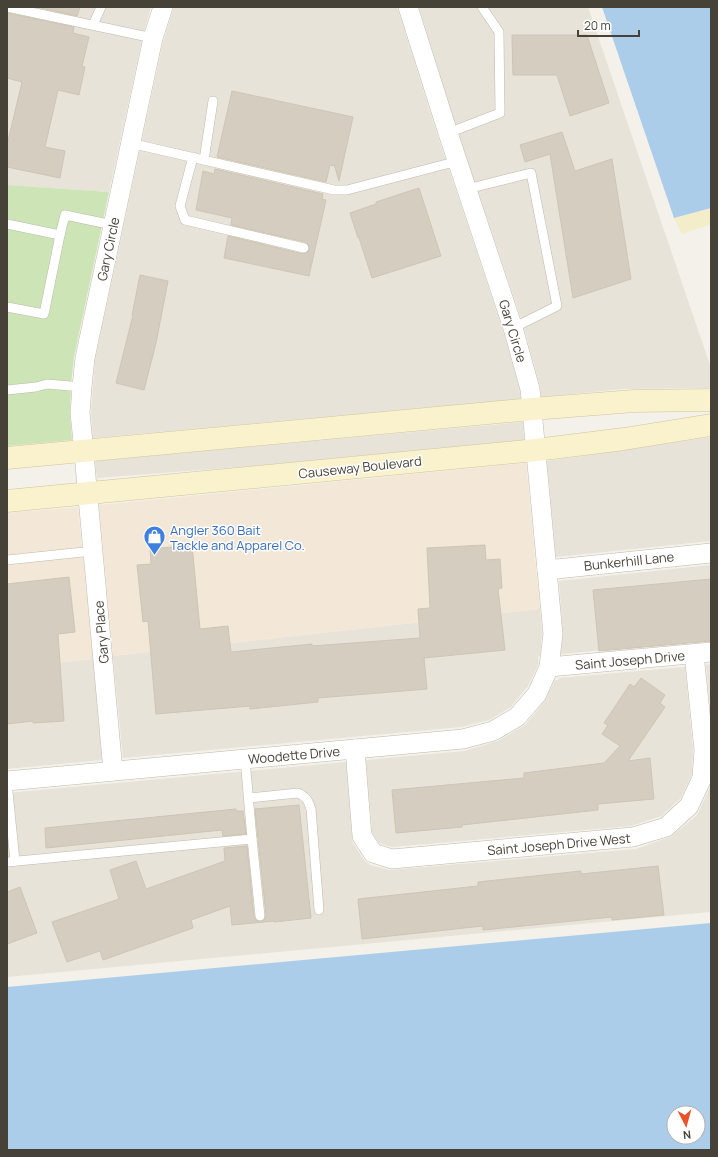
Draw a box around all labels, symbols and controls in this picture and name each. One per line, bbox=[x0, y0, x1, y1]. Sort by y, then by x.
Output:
scale bar bbox=[578, 12, 639, 38]
text: 20 m bbox=[584, 17, 611, 34]
street label: Gary Circle bbox=[92, 215, 124, 283]
street label: Gary Circle bbox=[495, 297, 531, 365]
street label: Causeway Boulevard bbox=[298, 452, 422, 482]
place label: Angler 360 Bait Tackle and Apparel Co. bbox=[170, 521, 305, 554]
shop icon: Angler 360 Bait Tackle and Apparel Co. bbox=[142, 524, 168, 557]
street label: Bunkerhill Lane bbox=[583, 547, 675, 575]
street label: Gary Place bbox=[89, 599, 113, 664]
street label: Saint Joseph Drive bbox=[574, 646, 686, 674]
street label: Woodette Drive bbox=[247, 742, 341, 768]
street label: Saint Joseph Drive West bbox=[487, 829, 631, 859]
north arrow bbox=[666, 1105, 706, 1145]
text: N bbox=[682, 1128, 692, 1143]

